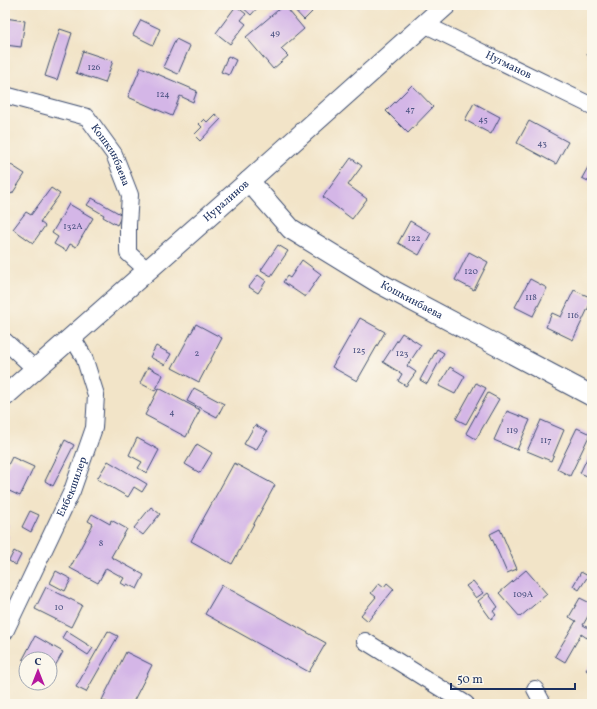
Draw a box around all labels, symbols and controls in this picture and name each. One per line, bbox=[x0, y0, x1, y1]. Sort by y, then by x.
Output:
house number: 49 bbox=[270, 27, 280, 40]
street label: Нугманов bbox=[483, 48, 534, 83]
house number: 126 bbox=[88, 61, 101, 74]
house number: 124 bbox=[156, 88, 170, 101]
house number: 47 bbox=[405, 103, 415, 116]
house number: 45 bbox=[478, 113, 488, 126]
street label: Кошкинбаева bbox=[87, 121, 133, 189]
house number: 43 bbox=[537, 137, 547, 150]
street label: Нуралинов bbox=[200, 176, 253, 225]
house number: 132А bbox=[63, 220, 83, 233]
house number: 122 bbox=[407, 232, 421, 245]
house number: 120 bbox=[464, 265, 478, 278]
street label: Кошкинбаева bbox=[378, 278, 446, 323]
house number: 118 bbox=[525, 291, 537, 304]
house number: 116 bbox=[567, 309, 579, 322]
house number: 125 bbox=[353, 344, 365, 357]
house number: 2 bbox=[195, 347, 200, 360]
house number: 123 bbox=[396, 347, 409, 360]
house number: 4 bbox=[169, 406, 175, 419]
house number: 119 bbox=[506, 424, 518, 437]
house number: 117 bbox=[540, 434, 552, 447]
street label: Енбекшилер bbox=[53, 455, 91, 519]
house number: 8 bbox=[99, 537, 104, 550]
house number: 109А bbox=[513, 588, 534, 601]
house number: 10 bbox=[55, 601, 64, 614]
north arrow bbox=[18, 651, 58, 691]
text: С bbox=[34, 655, 42, 670]
scale bar bbox=[451, 665, 575, 691]
text: 50 m bbox=[457, 672, 483, 688]

